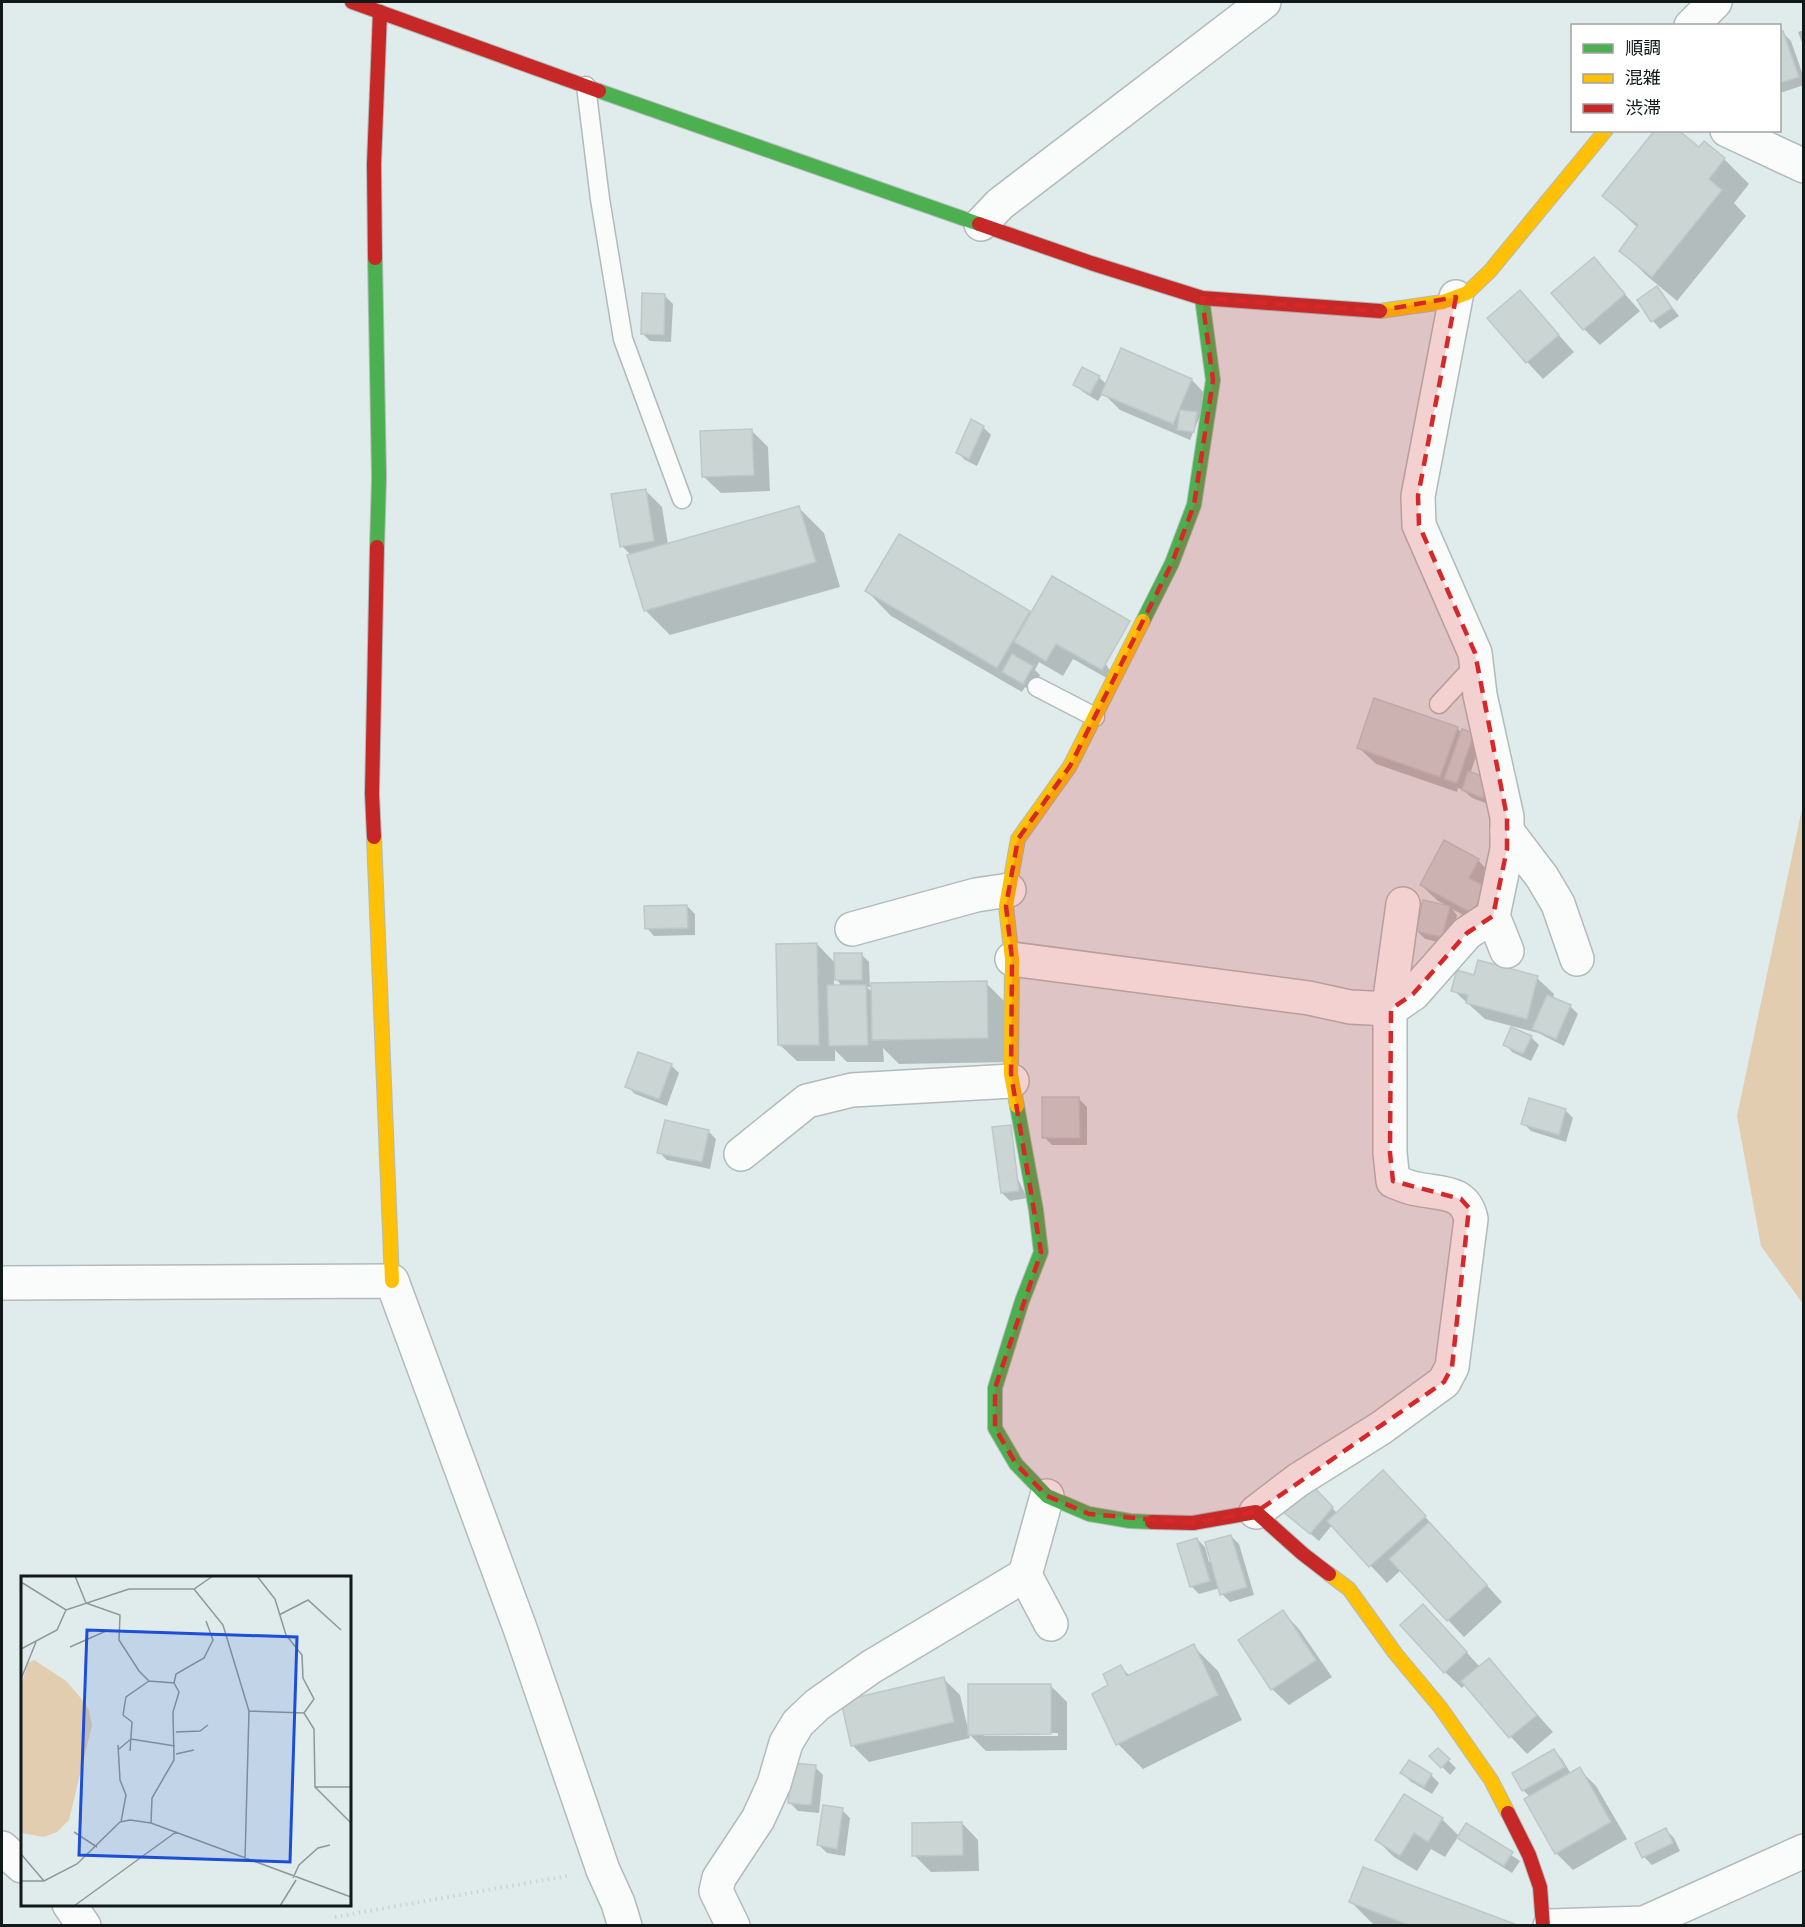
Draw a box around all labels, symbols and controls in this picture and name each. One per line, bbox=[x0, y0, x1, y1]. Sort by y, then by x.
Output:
legend bbox=[1571, 24, 1781, 132]
text: 順調 bbox=[1625, 37, 1661, 59]
text: 混雑 bbox=[1625, 67, 1661, 89]
text: 渋滞 bbox=[1625, 97, 1661, 119]
inset map bbox=[21, 1576, 351, 1906]

